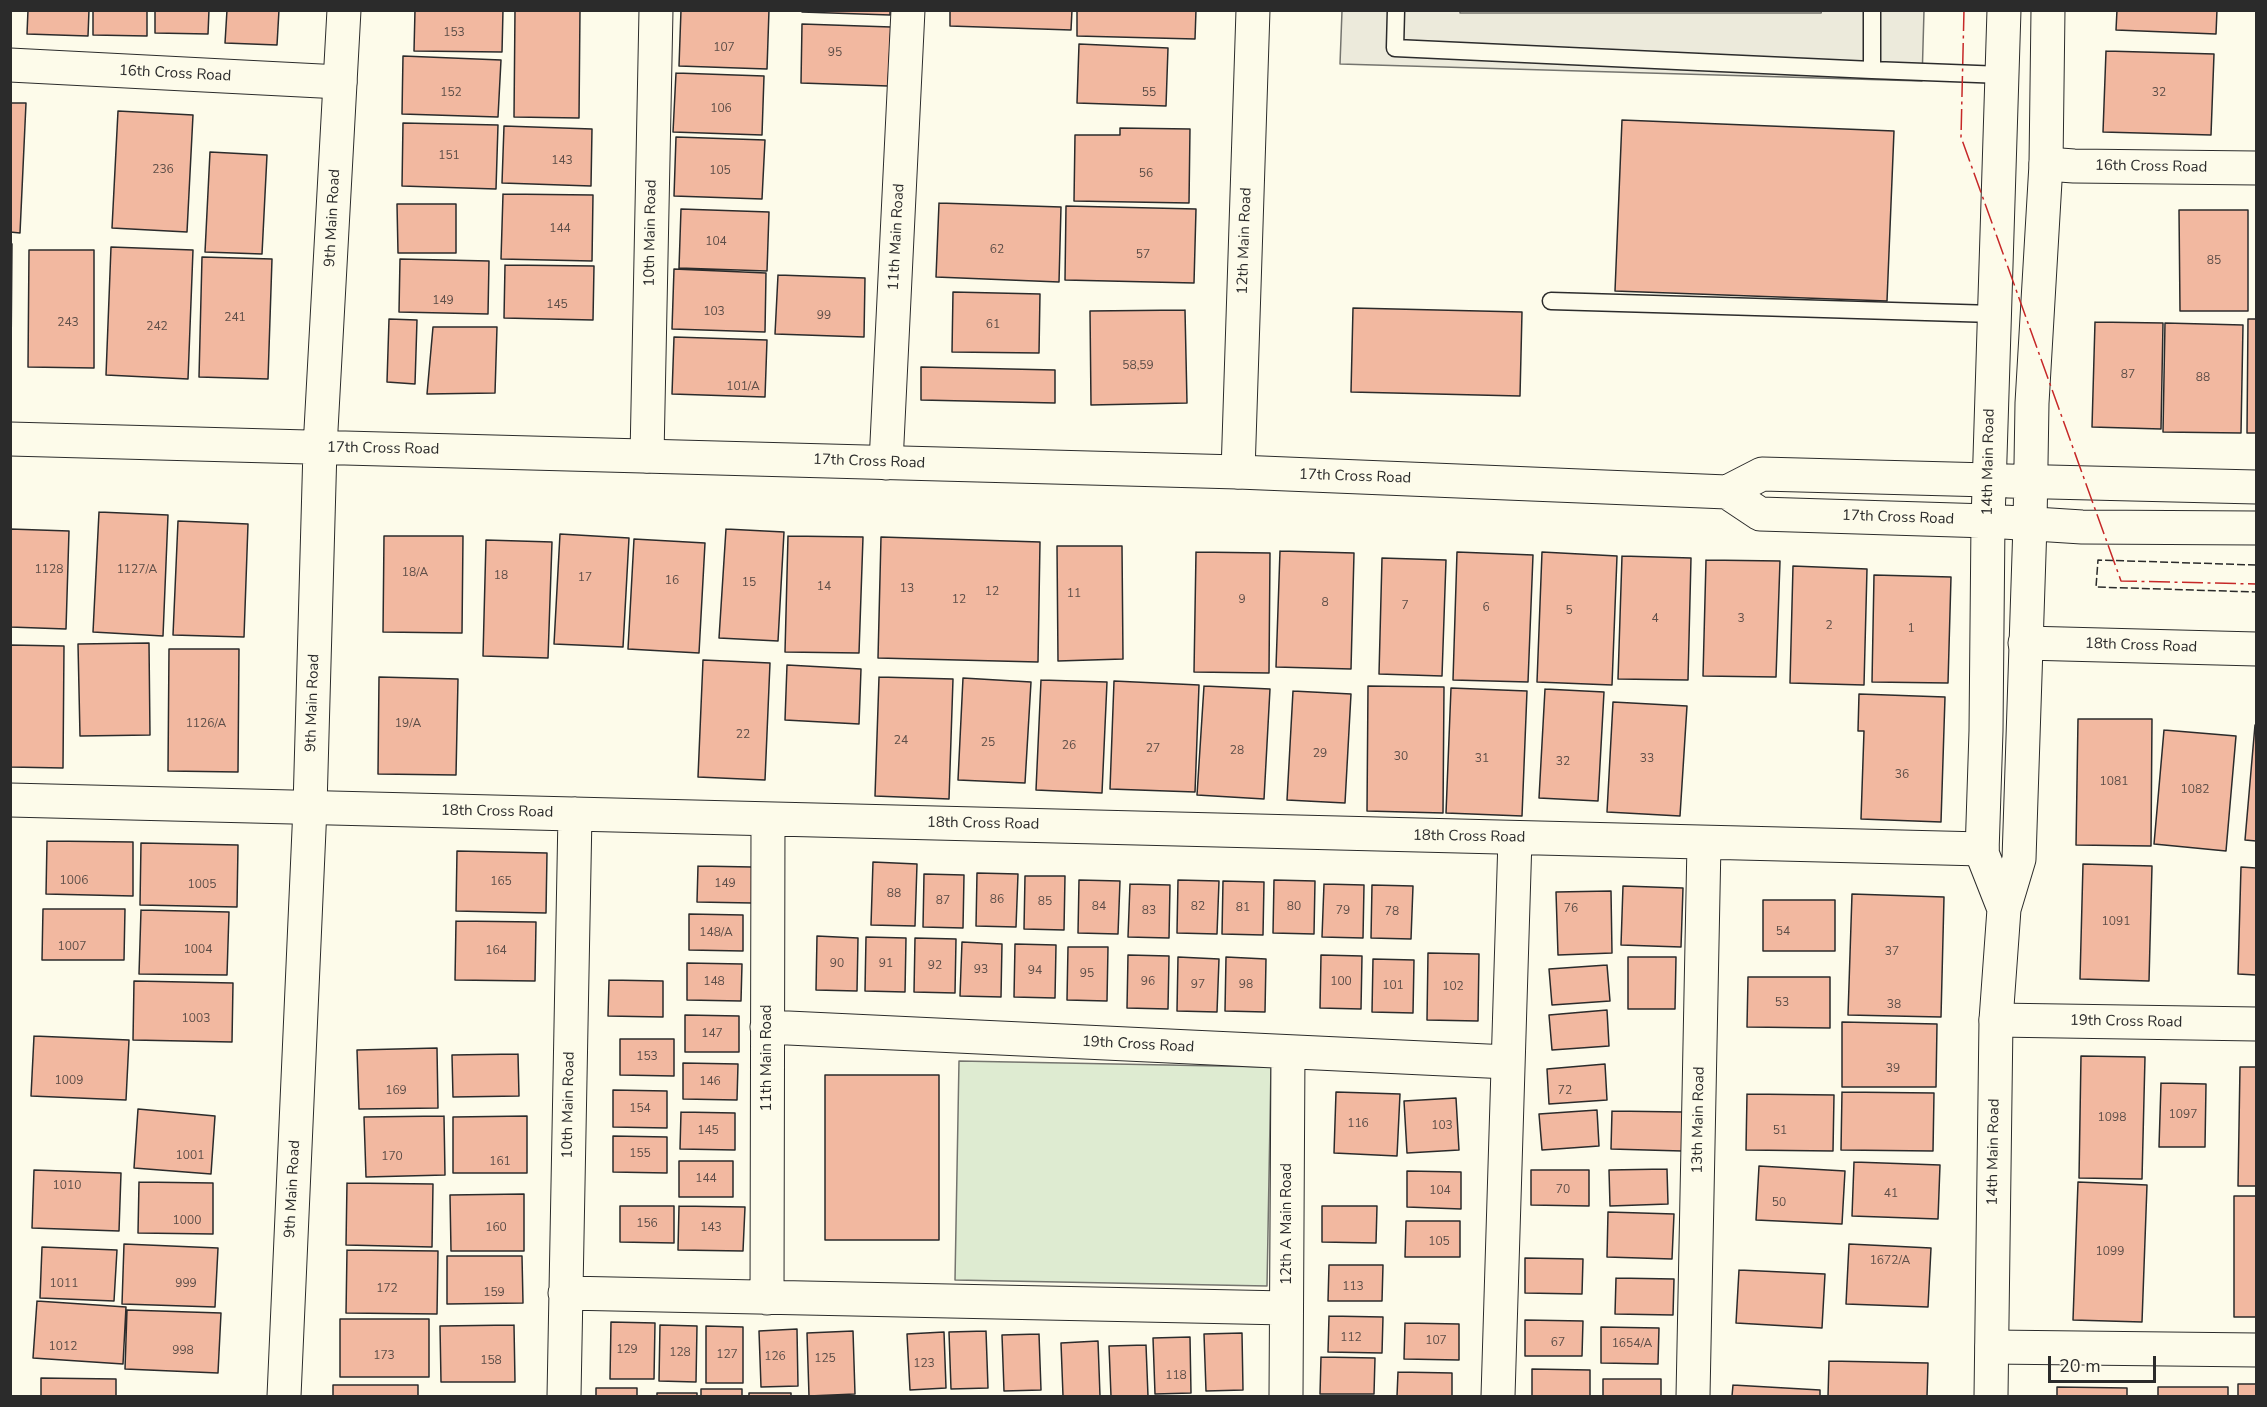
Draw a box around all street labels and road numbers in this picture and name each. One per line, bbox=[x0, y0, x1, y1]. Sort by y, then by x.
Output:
street label: 16th Cross Road bbox=[118, 62, 232, 86]
street label: 16th Cross Road bbox=[2095, 157, 2207, 177]
street label: 9th Main Road bbox=[321, 169, 345, 267]
street label: 10th Main Road bbox=[641, 179, 661, 287]
street label: 11th Main Road bbox=[885, 183, 909, 291]
street label: 12th Main Road bbox=[1234, 187, 1256, 295]
street label: 14th Main Road bbox=[1979, 408, 1999, 516]
street label: 17th Cross Road bbox=[327, 439, 439, 459]
street label: 17th Cross Road bbox=[812, 451, 926, 473]
street label: 17th Cross Road bbox=[1298, 466, 1412, 488]
street label: 17th Cross Road bbox=[1841, 507, 1955, 529]
street label: 18th Cross Road bbox=[2084, 635, 2198, 657]
street label: 9th Main Road bbox=[302, 654, 324, 752]
street label: 18th Cross Road bbox=[441, 802, 553, 822]
street label: 18th Cross Road bbox=[927, 814, 1039, 834]
street label: 18th Cross Road bbox=[1413, 827, 1525, 847]
street label: 11th Main Road bbox=[758, 1004, 776, 1112]
street label: 19th Cross Road bbox=[2070, 1012, 2182, 1032]
street label: 19th Cross Road bbox=[1081, 1033, 1195, 1057]
street label: 10th Main Road bbox=[559, 1051, 579, 1159]
street label: 13th Main Road bbox=[1689, 1066, 1709, 1174]
street label: 14th Main Road bbox=[1984, 1098, 2004, 1206]
street label: 9th Main Road bbox=[281, 1140, 305, 1238]
street label: 12th A Main Road bbox=[1278, 1163, 1296, 1285]

